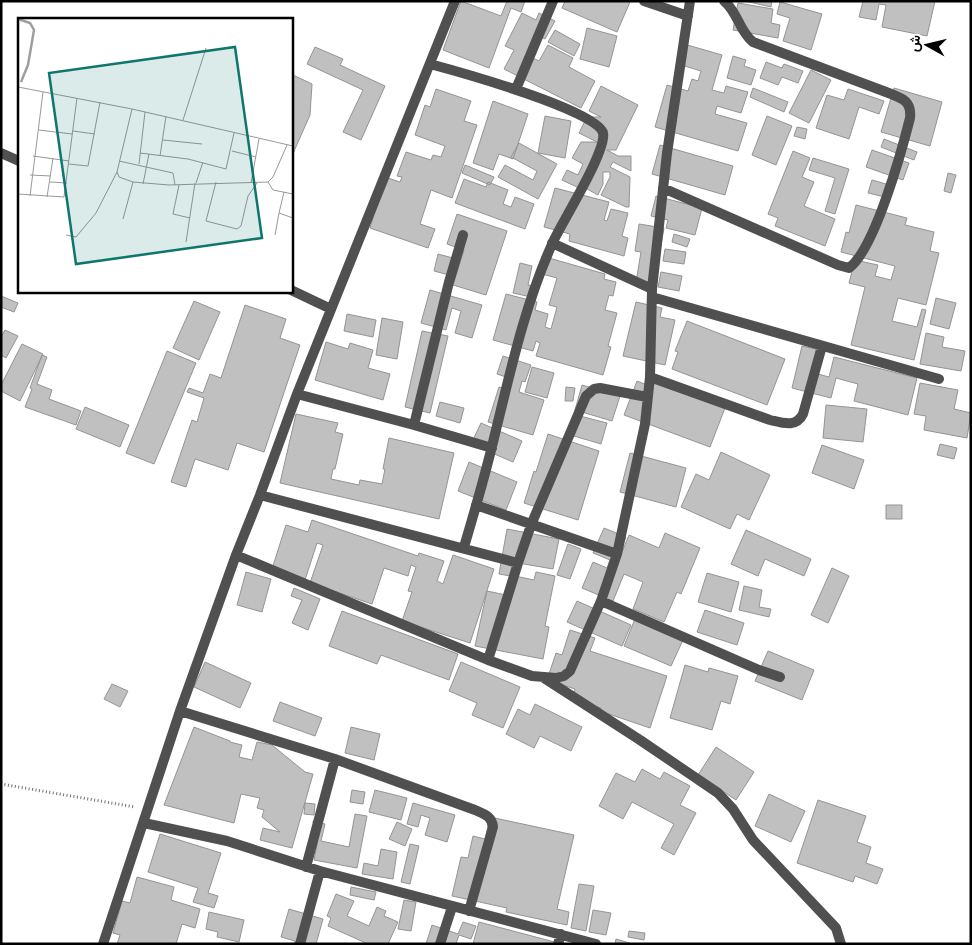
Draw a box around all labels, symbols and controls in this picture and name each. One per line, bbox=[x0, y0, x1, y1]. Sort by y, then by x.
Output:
inset map bbox=[18, 18, 292, 292]
north arrow bbox=[902, 20, 952, 70]
text: ش bbox=[905, 34, 924, 53]

